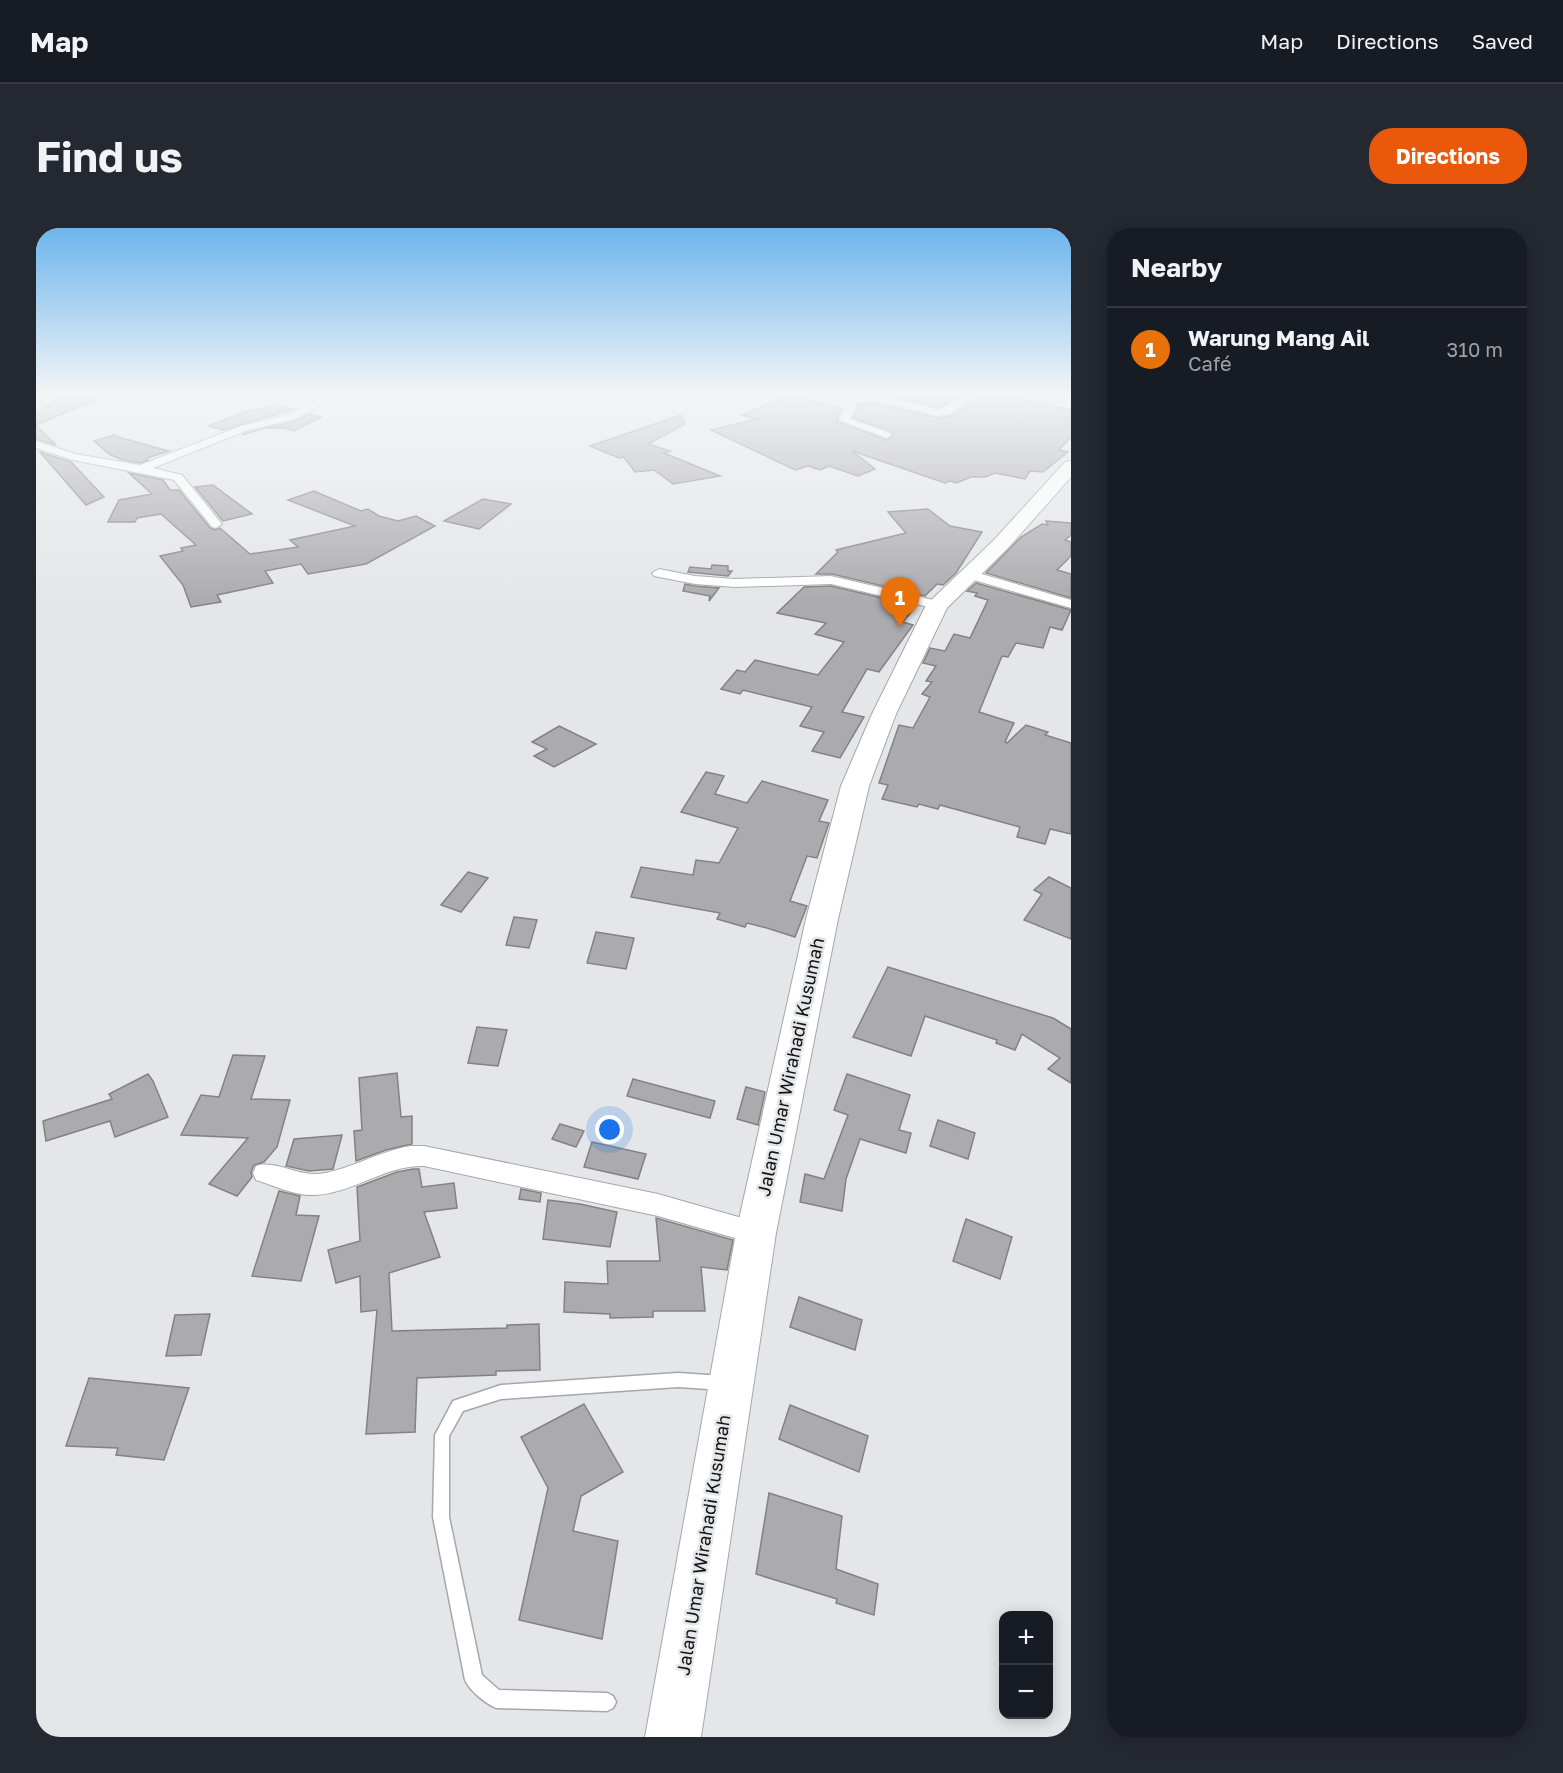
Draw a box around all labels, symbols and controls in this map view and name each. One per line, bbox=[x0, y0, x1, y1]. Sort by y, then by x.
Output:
text: Map bbox=[30, 25, 88, 58]
text: Map bbox=[1260, 28, 1303, 54]
text: Directions bbox=[1336, 28, 1439, 54]
text: Saved bbox=[1472, 28, 1533, 54]
button: Directions bbox=[1369, 128, 1527, 184]
text: Find us bbox=[36, 131, 183, 181]
text: Nearby bbox=[1131, 252, 1222, 283]
text: Warung Mang Ail bbox=[1188, 324, 1369, 351]
text: 1 bbox=[1145, 337, 1156, 361]
text: 310 m bbox=[1447, 337, 1503, 361]
text: Café bbox=[1188, 351, 1232, 375]
pin: 1 bbox=[880, 578, 920, 627]
street label: Jalan Umar Wirahadi Kusumah bbox=[752, 936, 828, 1198]
your location bbox=[595, 1115, 624, 1144]
street label: Jalan Umar Wirahadi Kusumah bbox=[672, 1413, 735, 1677]
map controls bbox=[999, 1611, 1053, 1719]
button: + bbox=[999, 1611, 1053, 1665]
button: − bbox=[999, 1665, 1053, 1719]

